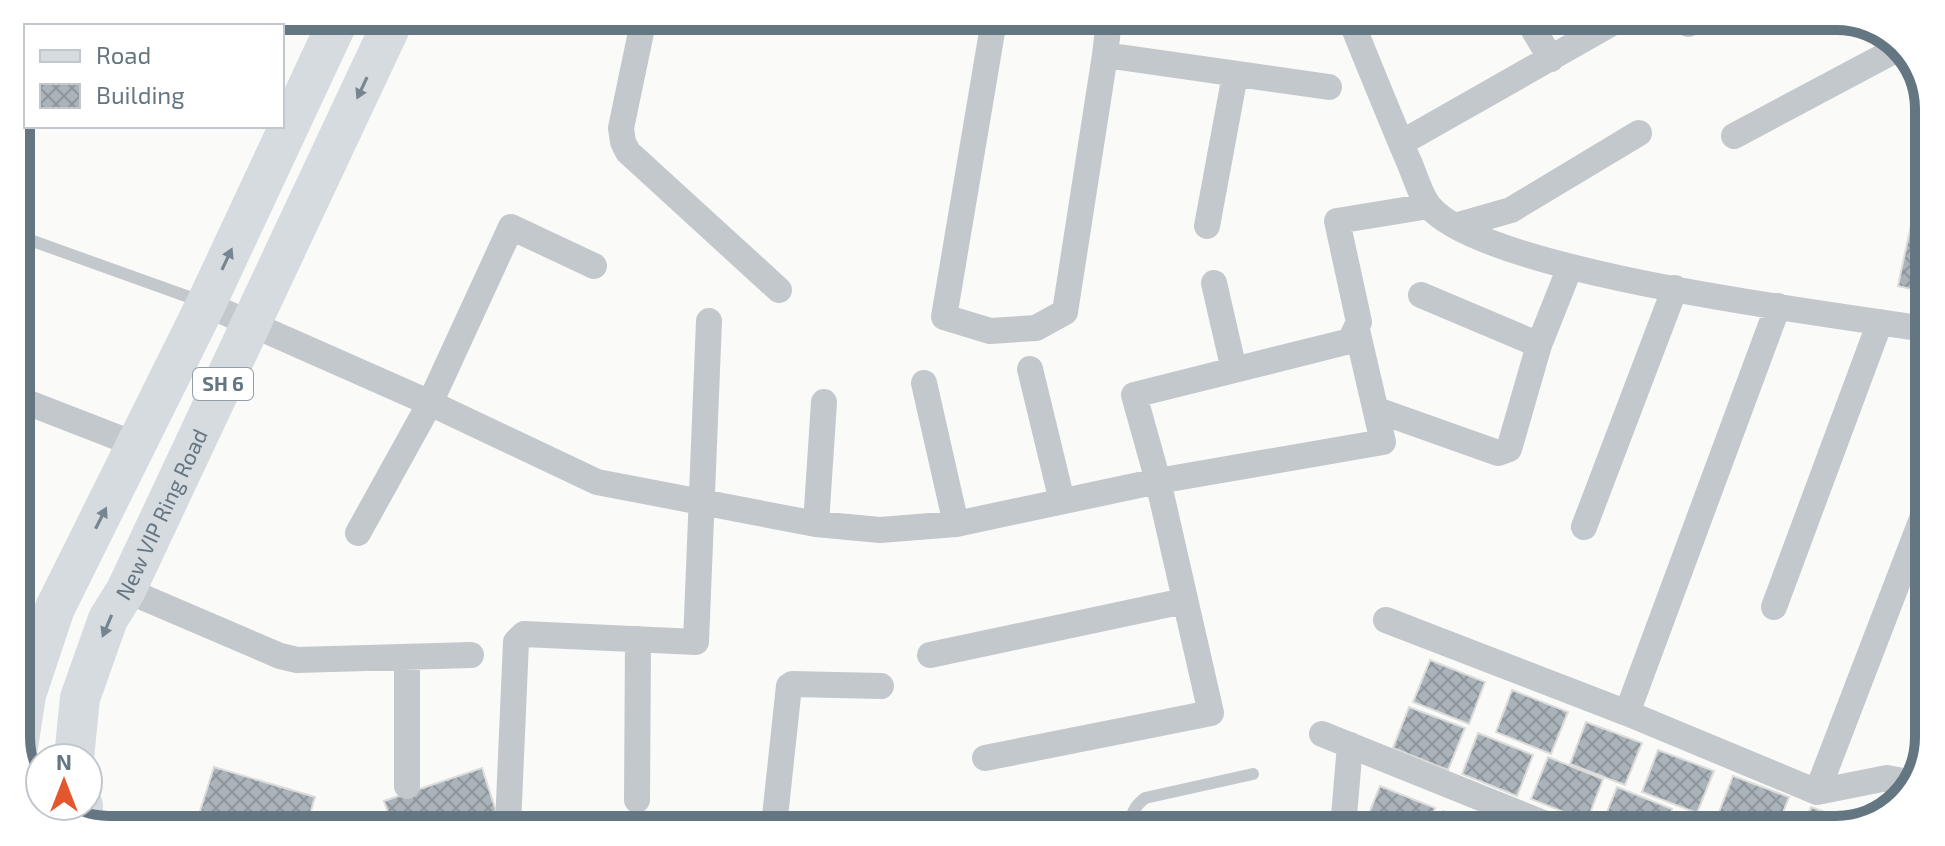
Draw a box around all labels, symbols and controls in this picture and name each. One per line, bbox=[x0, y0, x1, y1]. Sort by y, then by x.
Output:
legend bbox=[24, 24, 284, 128]
text: Road bbox=[96, 40, 151, 69]
one-way arrow bbox=[355, 76, 369, 99]
text: Building bbox=[96, 80, 185, 109]
one-way arrow bbox=[220, 247, 234, 271]
road number: SH 6 bbox=[193, 368, 253, 400]
street label: New VIP Ring Road bbox=[109, 424, 212, 604]
one-way arrow bbox=[94, 506, 107, 529]
one-way arrow bbox=[100, 614, 113, 638]
north arrow bbox=[24, 742, 104, 822]
text: N bbox=[56, 748, 72, 774]

